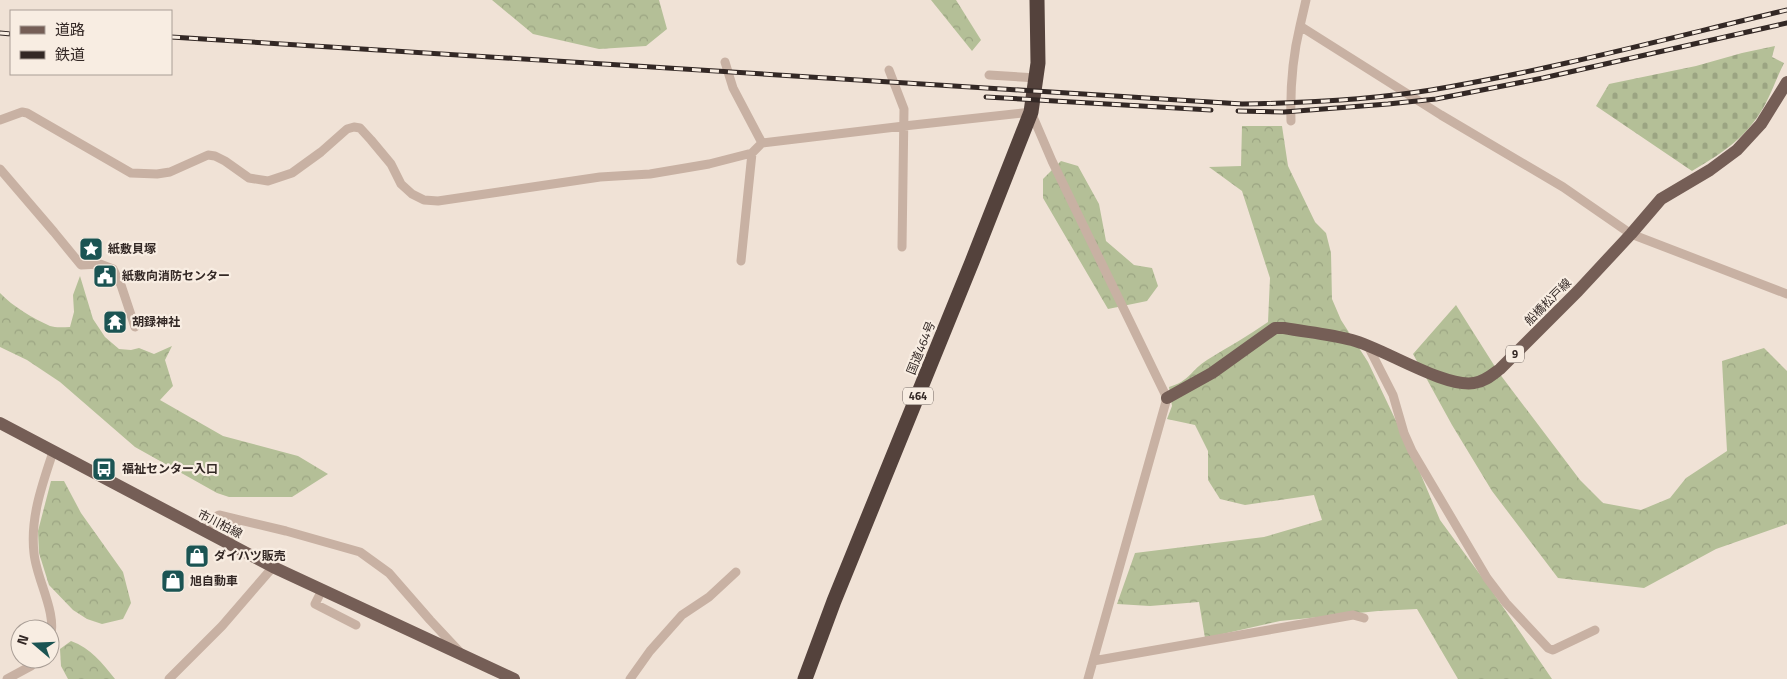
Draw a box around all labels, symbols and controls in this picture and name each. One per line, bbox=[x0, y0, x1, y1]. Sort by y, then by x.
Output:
legend bbox=[10, 10, 172, 75]
text: 道路 bbox=[55, 18, 85, 41]
text: 鉄道 bbox=[55, 43, 85, 66]
place icon: 紙敷貝塚 bbox=[78, 236, 104, 262]
place label: 紙敷貝塚 bbox=[108, 239, 156, 258]
public building icon: 紙敷向消防センター bbox=[92, 263, 118, 289]
place label: 紙敷向消防センター bbox=[122, 266, 230, 285]
street label: 船橋松戸線 bbox=[1520, 274, 1576, 330]
temple icon: 胡録神社 bbox=[102, 309, 128, 335]
place label: 胡録神社 bbox=[132, 312, 180, 331]
street label: 国道464号 bbox=[901, 318, 940, 377]
road number: 9 bbox=[1506, 346, 1524, 362]
road number: 464 bbox=[903, 388, 933, 404]
bus stop icon: 福祉センター入口 bbox=[91, 456, 117, 482]
place label: 福祉センター入口 bbox=[122, 459, 218, 478]
street label: 市川柏線 bbox=[195, 504, 246, 543]
shop icon: ダイハツ販売 bbox=[184, 543, 210, 569]
place label: ダイハツ販売 bbox=[214, 546, 286, 565]
shop icon: 旭自動車 bbox=[160, 568, 186, 594]
place label: 旭自動車 bbox=[190, 571, 238, 590]
north arrow bbox=[10, 619, 60, 669]
text: N bbox=[11, 632, 34, 648]

